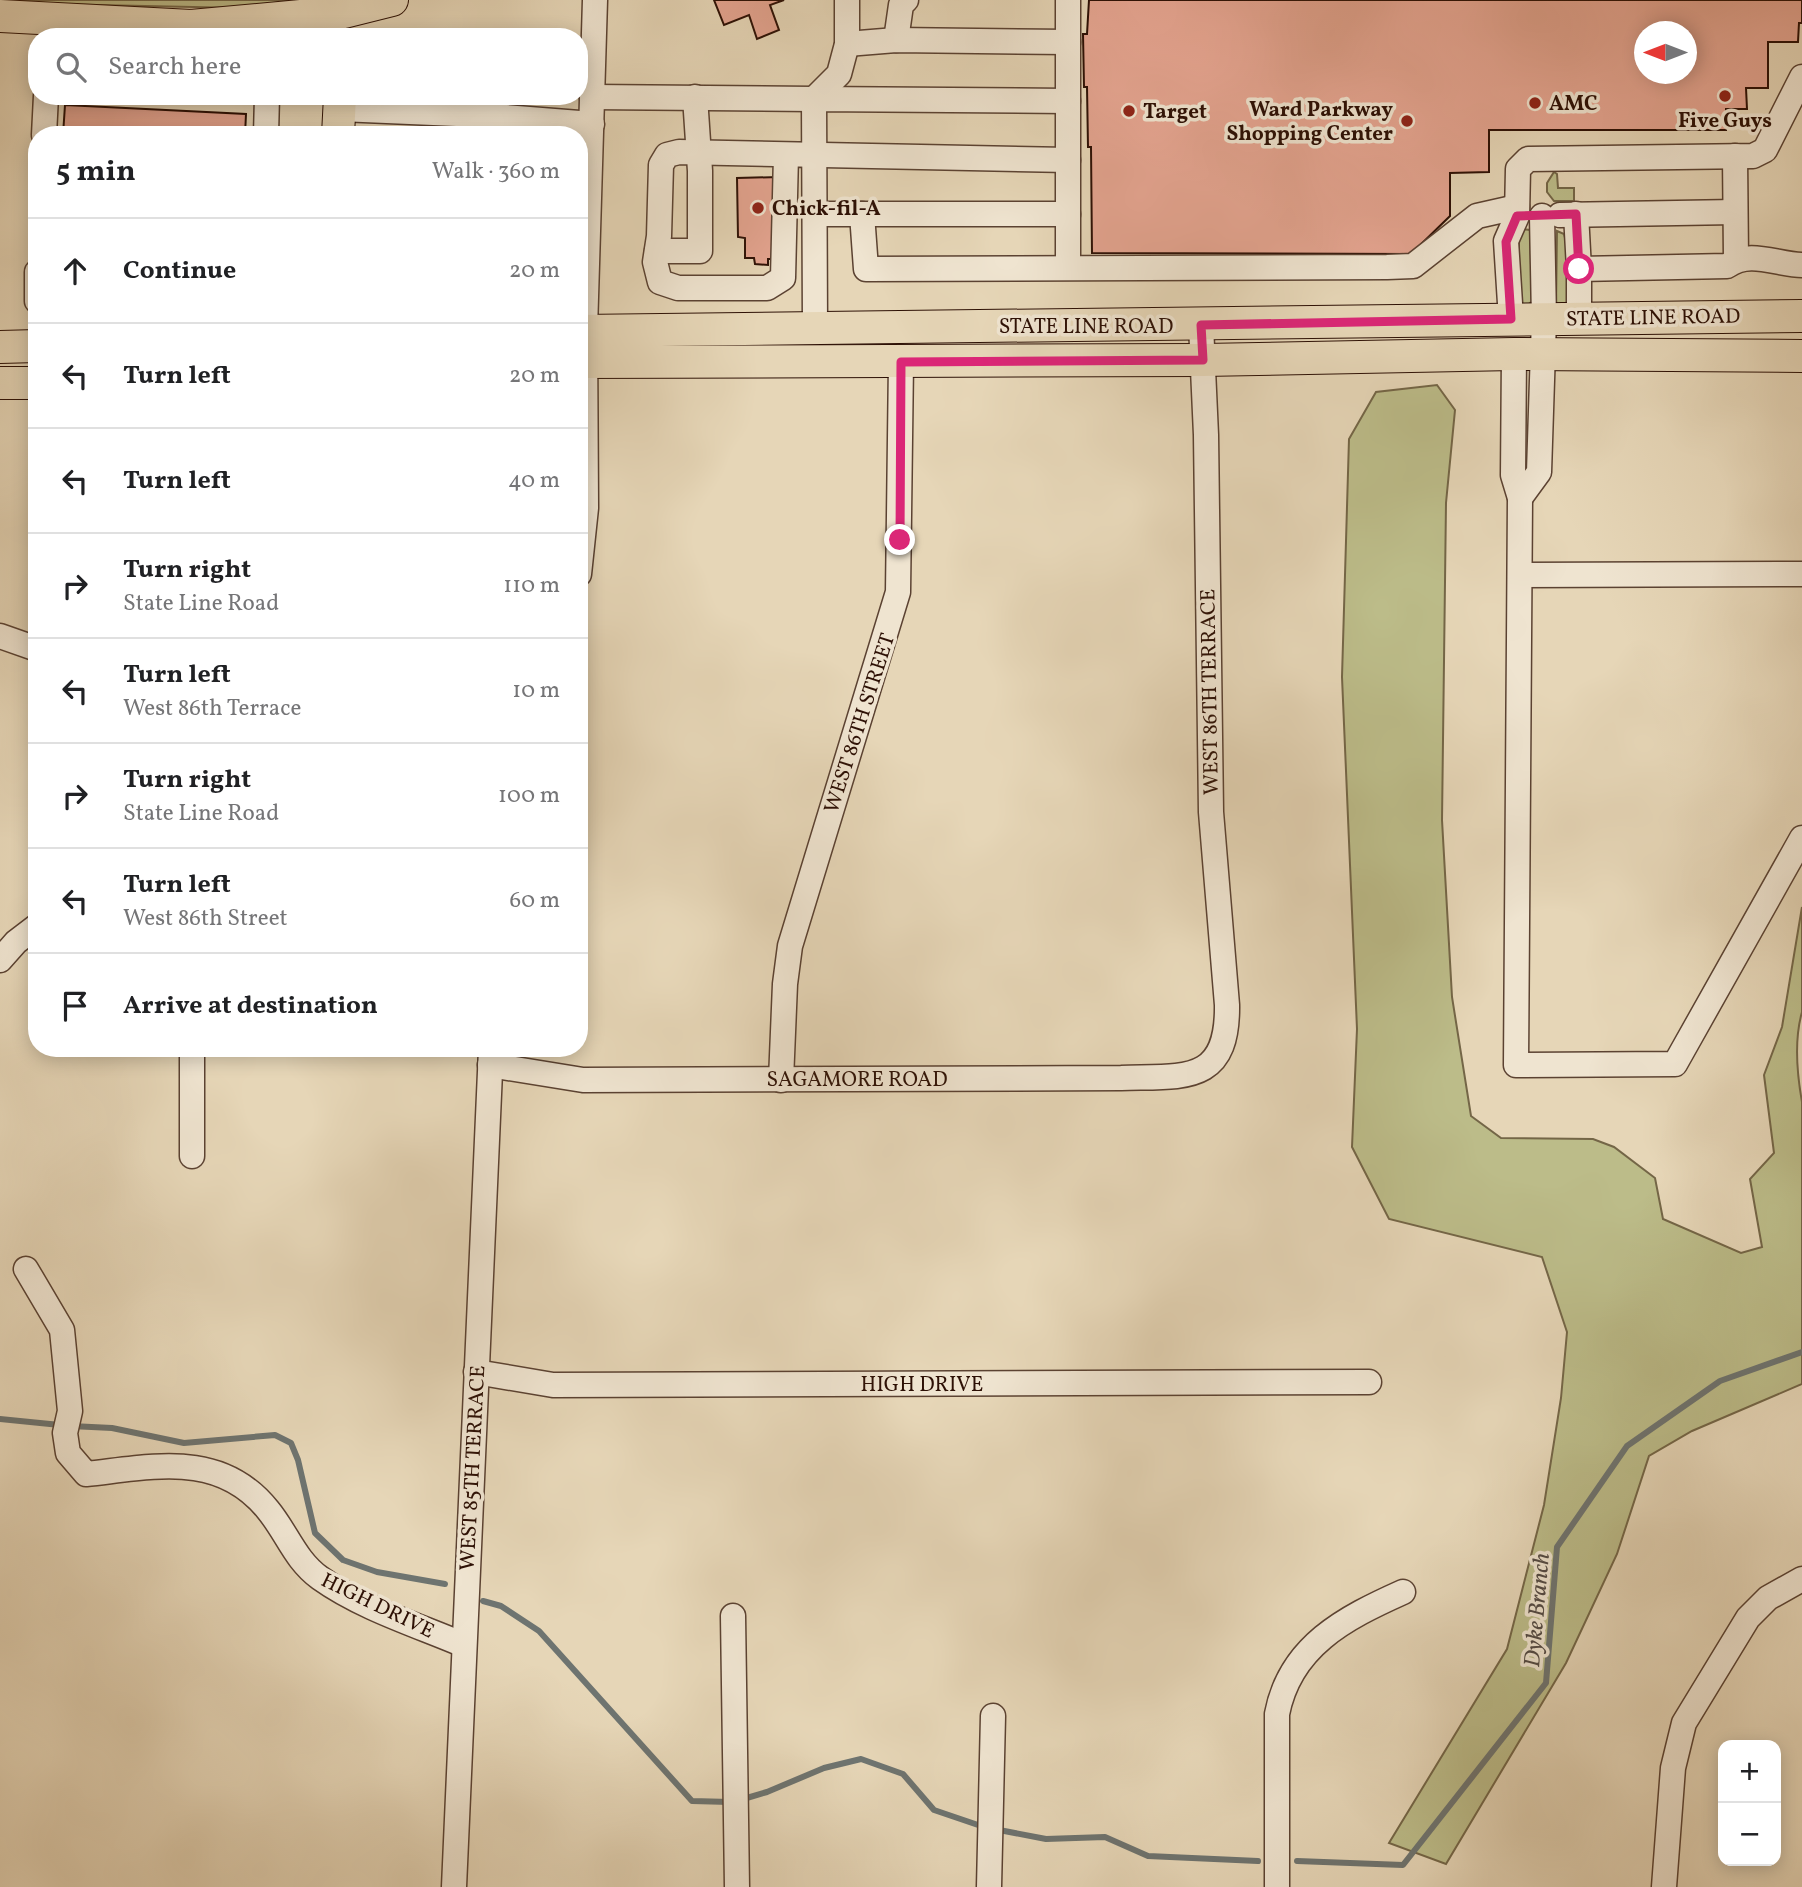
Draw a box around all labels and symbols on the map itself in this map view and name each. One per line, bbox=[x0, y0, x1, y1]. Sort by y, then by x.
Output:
north arrow bbox=[1634, 21, 1697, 84]
marker: Five Guys bbox=[1717, 88, 1733, 104]
place label: AMC bbox=[1549, 90, 1598, 119]
marker: AMC bbox=[1527, 95, 1543, 111]
place label: Ward Parkway Shopping Center bbox=[1227, 96, 1393, 149]
place label: Target bbox=[1143, 98, 1207, 127]
marker: Target bbox=[1121, 103, 1137, 119]
place label: Five Guys bbox=[1678, 107, 1772, 136]
marker: Ward Parkway Shopping Center bbox=[1399, 113, 1415, 129]
place label: Chick-fil-A bbox=[772, 195, 881, 224]
marker: Chick-fil-A bbox=[750, 200, 766, 216]
route start bbox=[1563, 253, 1594, 284]
street label: STATE LINE ROAD bbox=[1566, 302, 1740, 335]
street label: STATE LINE ROAD bbox=[999, 313, 1173, 342]
route end bbox=[884, 524, 915, 555]
street label: WEST 86TH TERRACE bbox=[1194, 588, 1227, 795]
street label: WEST 86TH STREET bbox=[818, 630, 903, 817]
street label: SAGAMORE ROAD bbox=[767, 1066, 947, 1095]
street label: WEST 85TH TERRACE bbox=[454, 1365, 493, 1572]
street label: HIGH DRIVE bbox=[861, 1371, 983, 1400]
water label: Dyke Branch bbox=[1517, 1552, 1559, 1669]
street label: HIGH DRIVE bbox=[316, 1566, 439, 1646]

